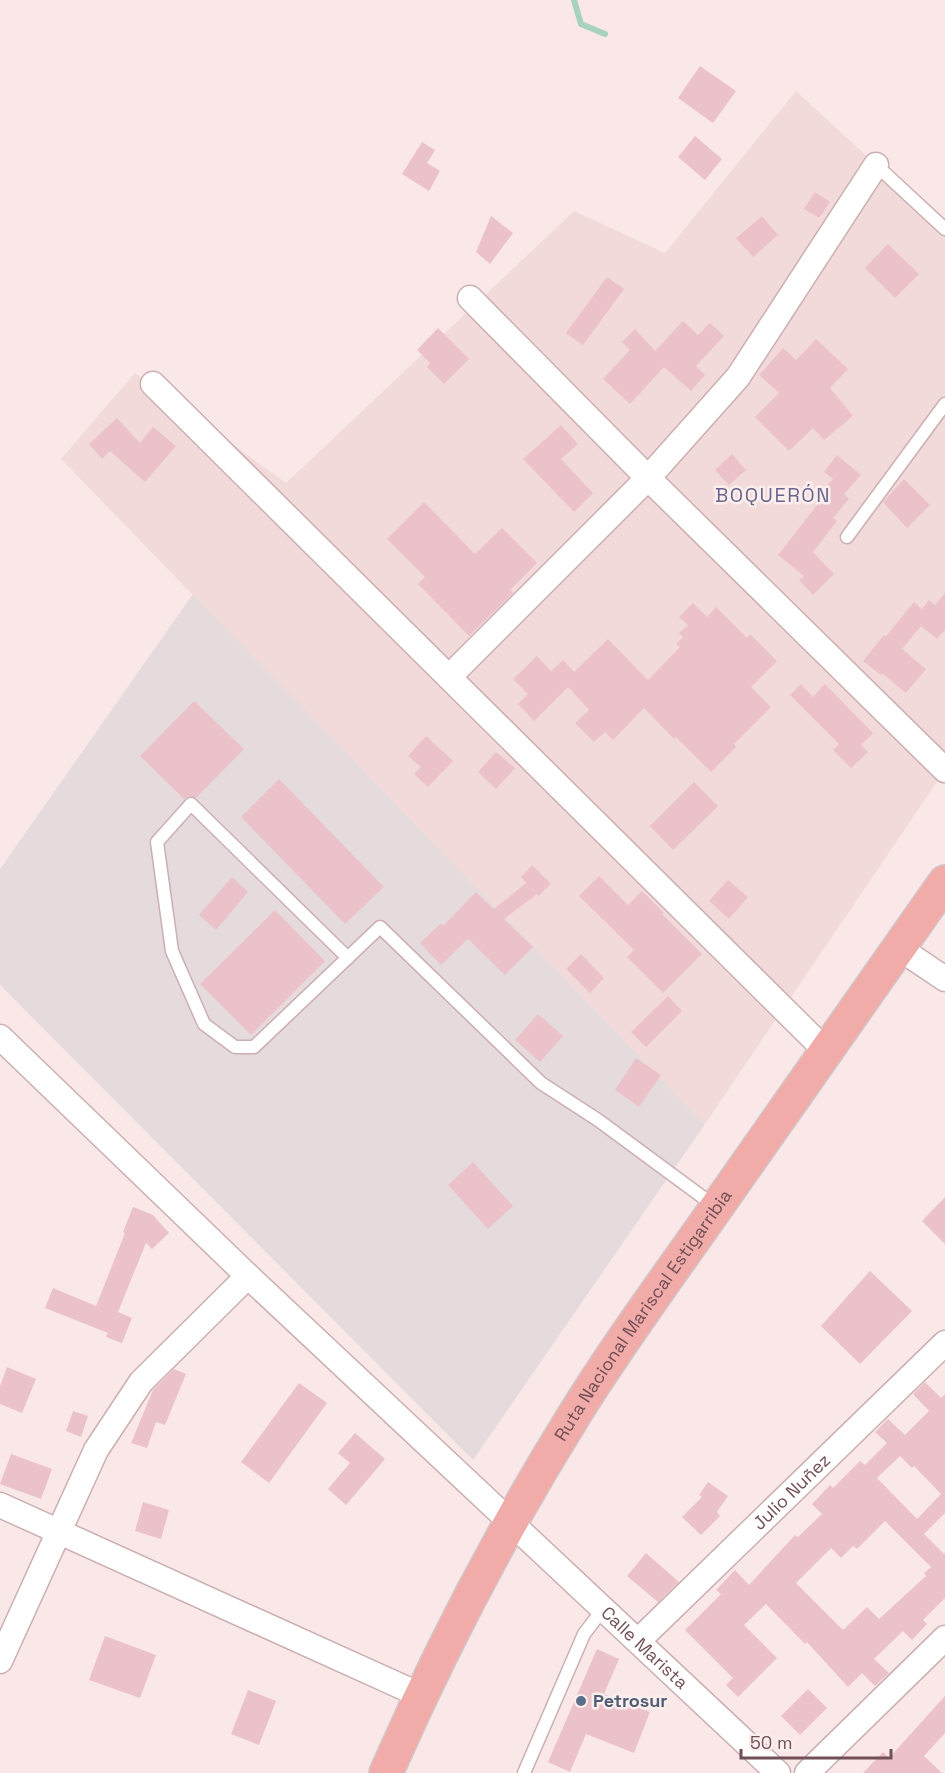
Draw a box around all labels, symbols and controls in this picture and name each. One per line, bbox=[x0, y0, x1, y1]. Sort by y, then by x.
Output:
district label: BOQUERÓN bbox=[715, 482, 831, 508]
street label: Ruta Nacional Mariscal Estigarribia bbox=[549, 1185, 737, 1445]
street label: Julio Nuñez bbox=[747, 1449, 835, 1535]
street label: Calle Marista bbox=[596, 1601, 693, 1694]
place label: Petrosur bbox=[593, 1689, 667, 1712]
marker: Petrosur bbox=[574, 1694, 588, 1708]
scale bar bbox=[741, 1722, 891, 1760]
text: 50 m bbox=[750, 1731, 792, 1754]

